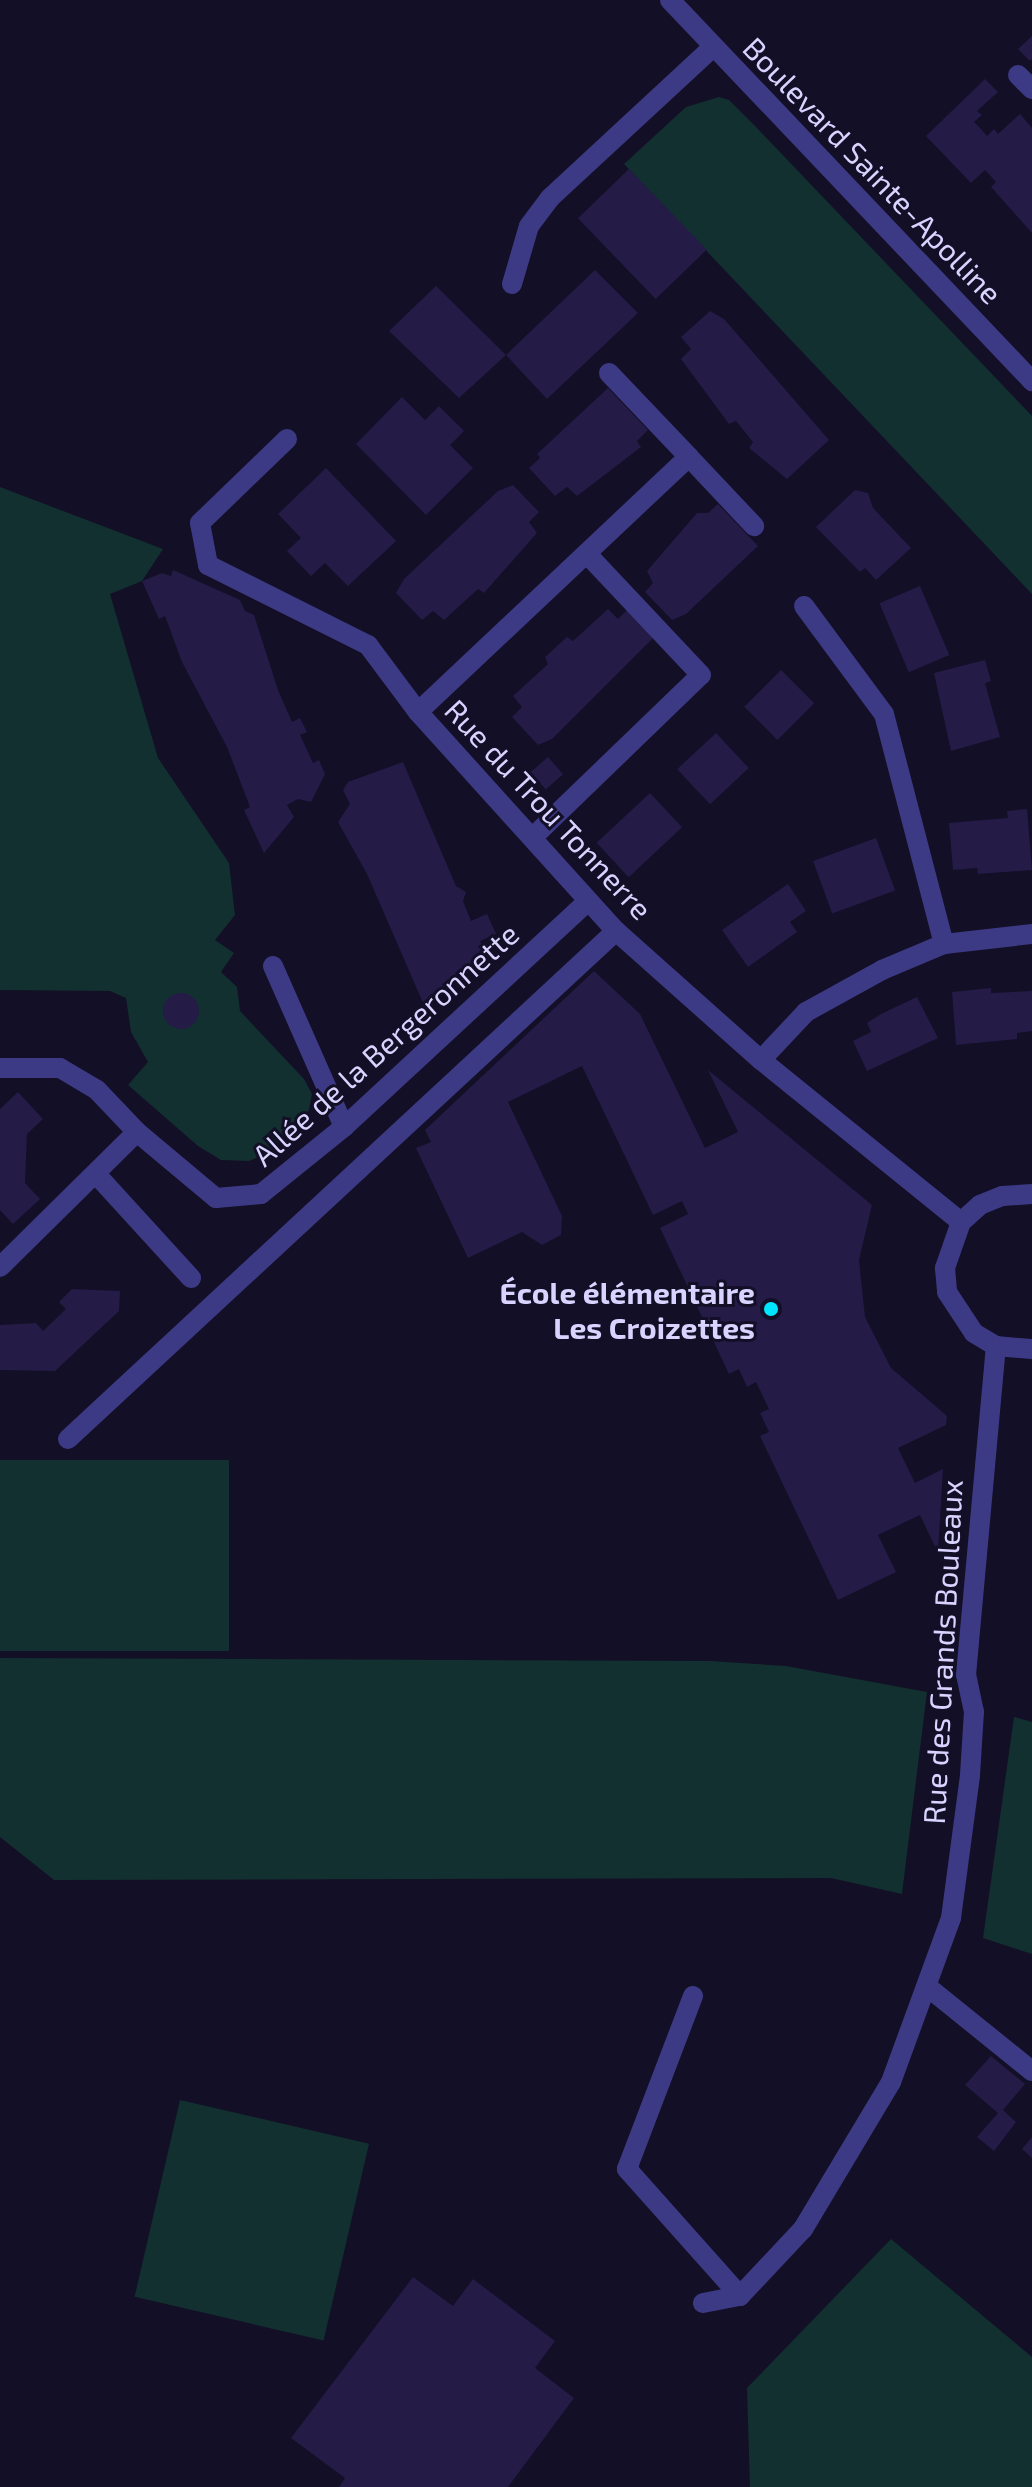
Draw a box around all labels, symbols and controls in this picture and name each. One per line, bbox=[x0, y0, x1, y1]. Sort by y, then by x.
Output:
street label: Boulevard Sainte-Apolline bbox=[736, 29, 1010, 311]
street label: Rue du Trou Tonnerre bbox=[437, 691, 661, 927]
street label: Allée de la Bergeronnette bbox=[245, 915, 525, 1173]
place label: École élémentaire Les Croizettes bbox=[500, 1274, 755, 1344]
marker: École élémentaire Les Croizettes bbox=[762, 1300, 780, 1318]
street label: Rue des Grands Bouleaux bbox=[915, 1479, 969, 1825]

